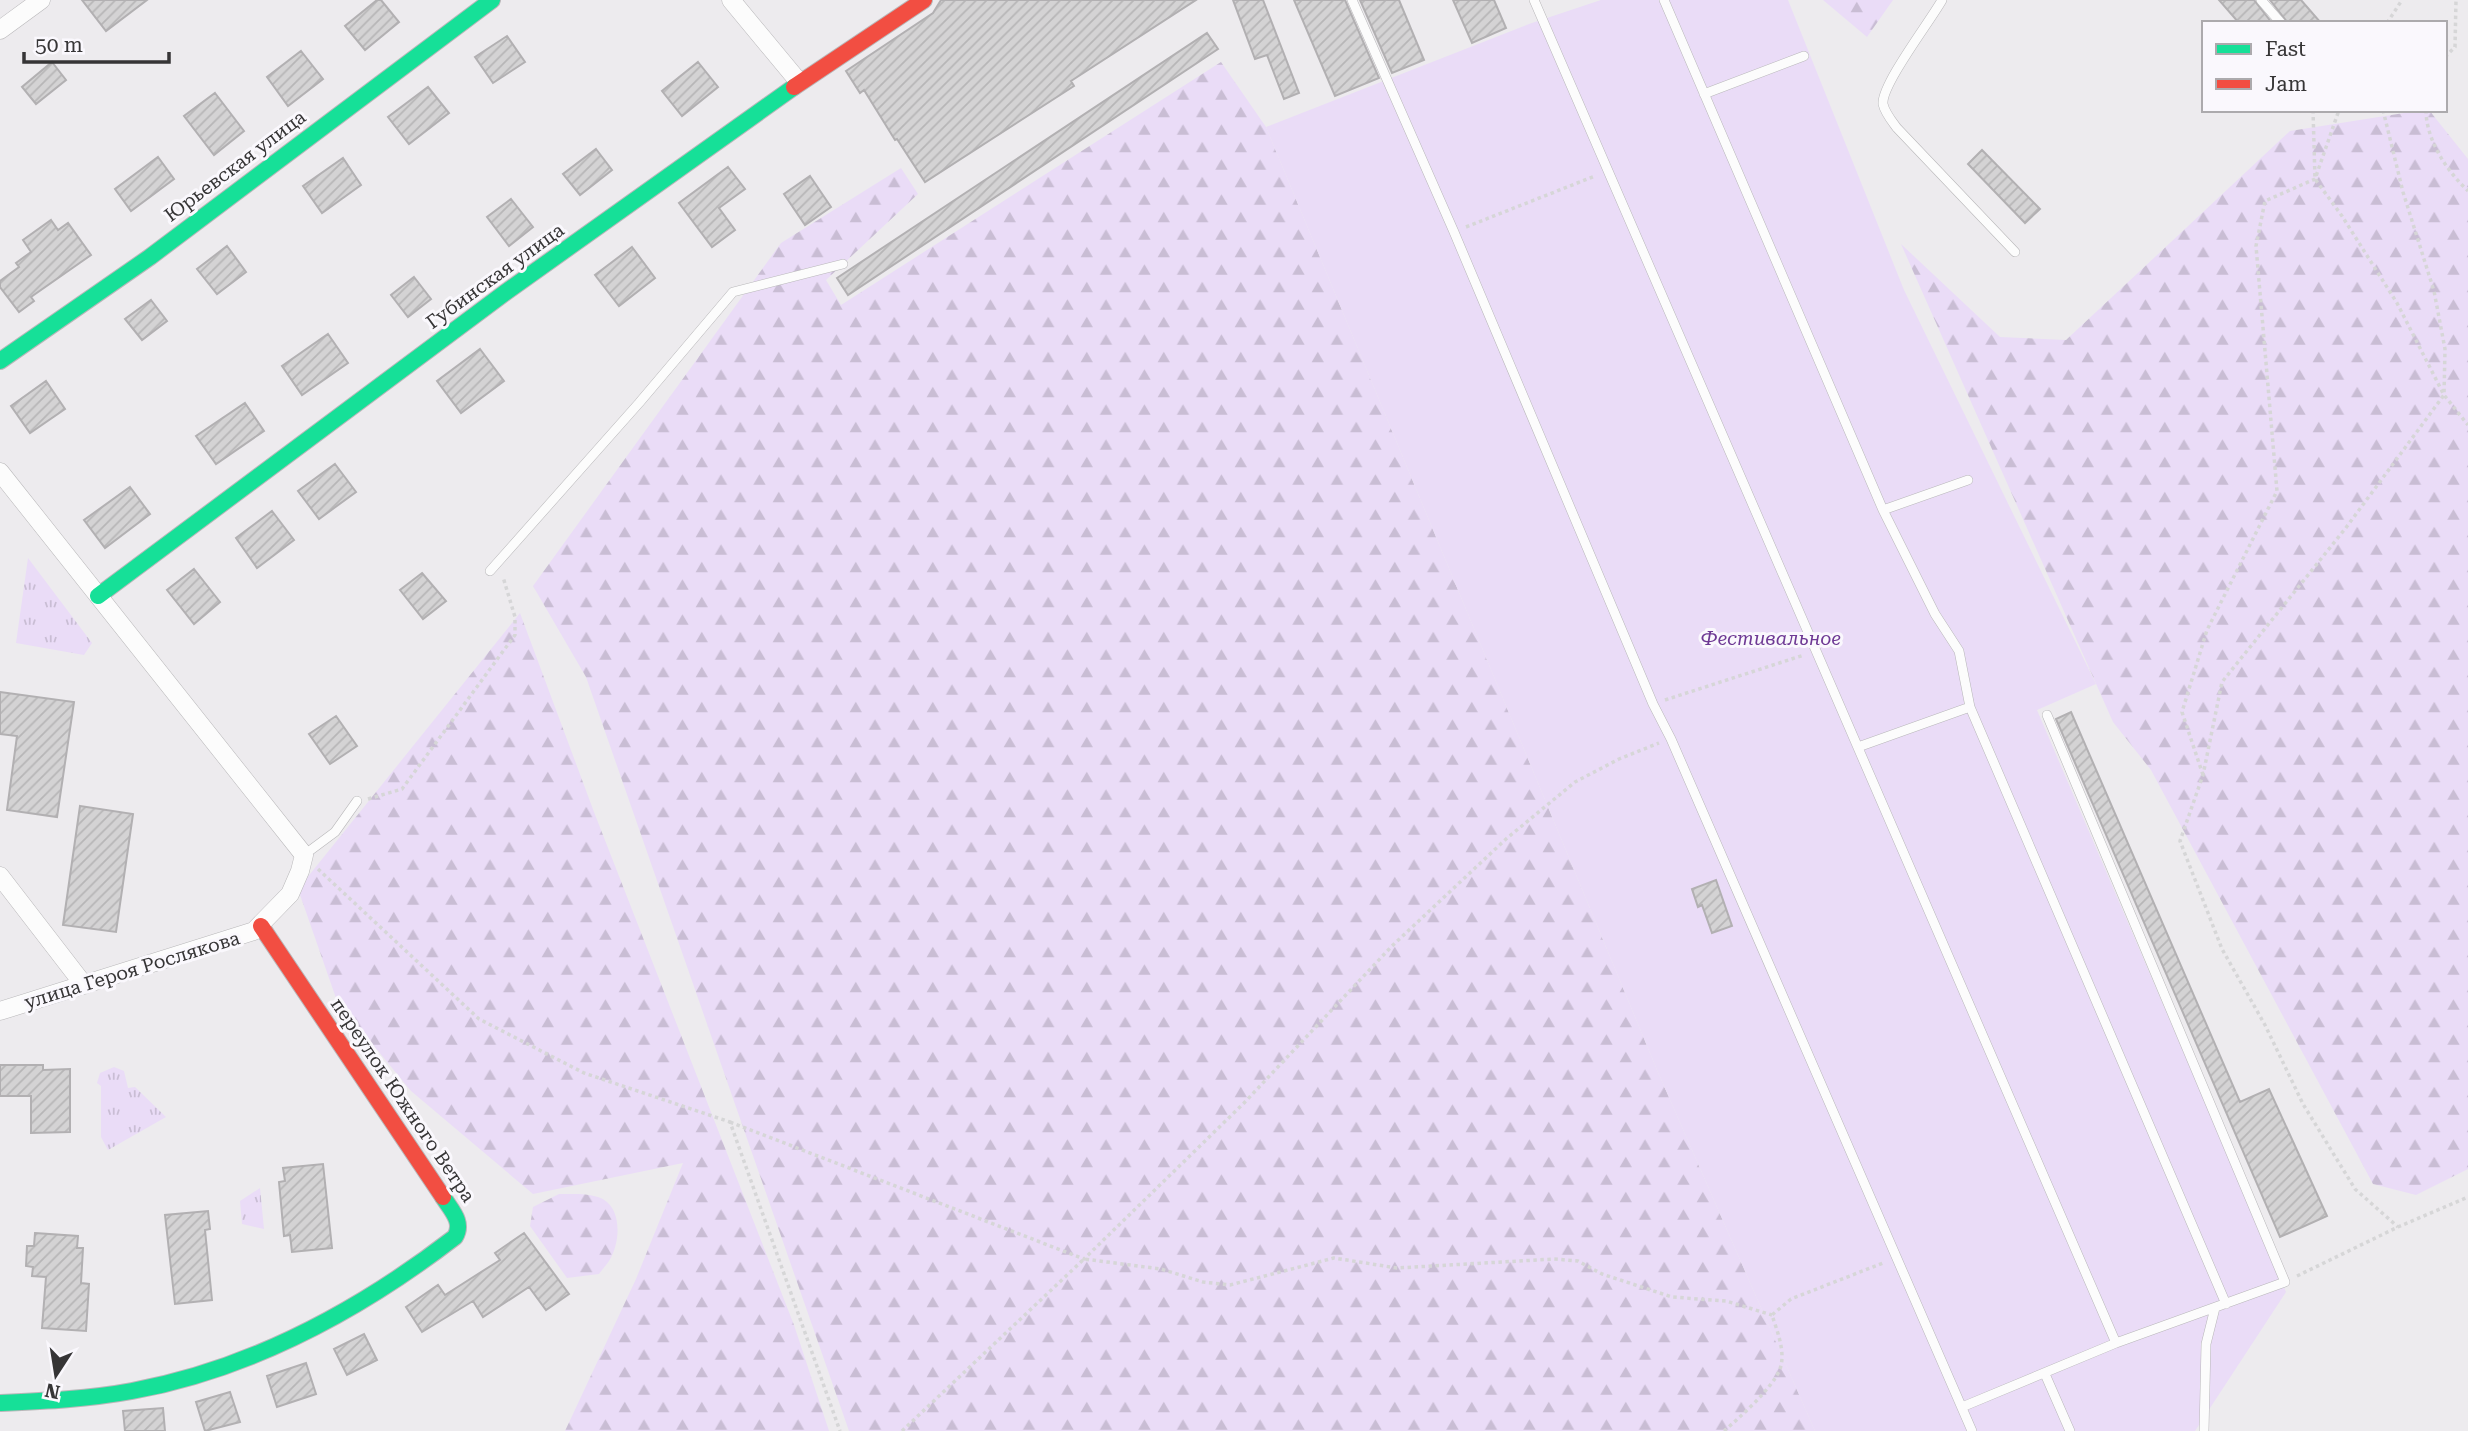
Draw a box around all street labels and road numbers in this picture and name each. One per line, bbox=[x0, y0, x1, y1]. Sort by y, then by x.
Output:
street label: Юрьевская улица bbox=[160, 105, 311, 227]
street label: Губинская улица bbox=[422, 218, 569, 334]
street label: улица Героя Рослякова bbox=[21, 926, 243, 1014]
street label: переулок Южного Ветра bbox=[326, 993, 480, 1207]

